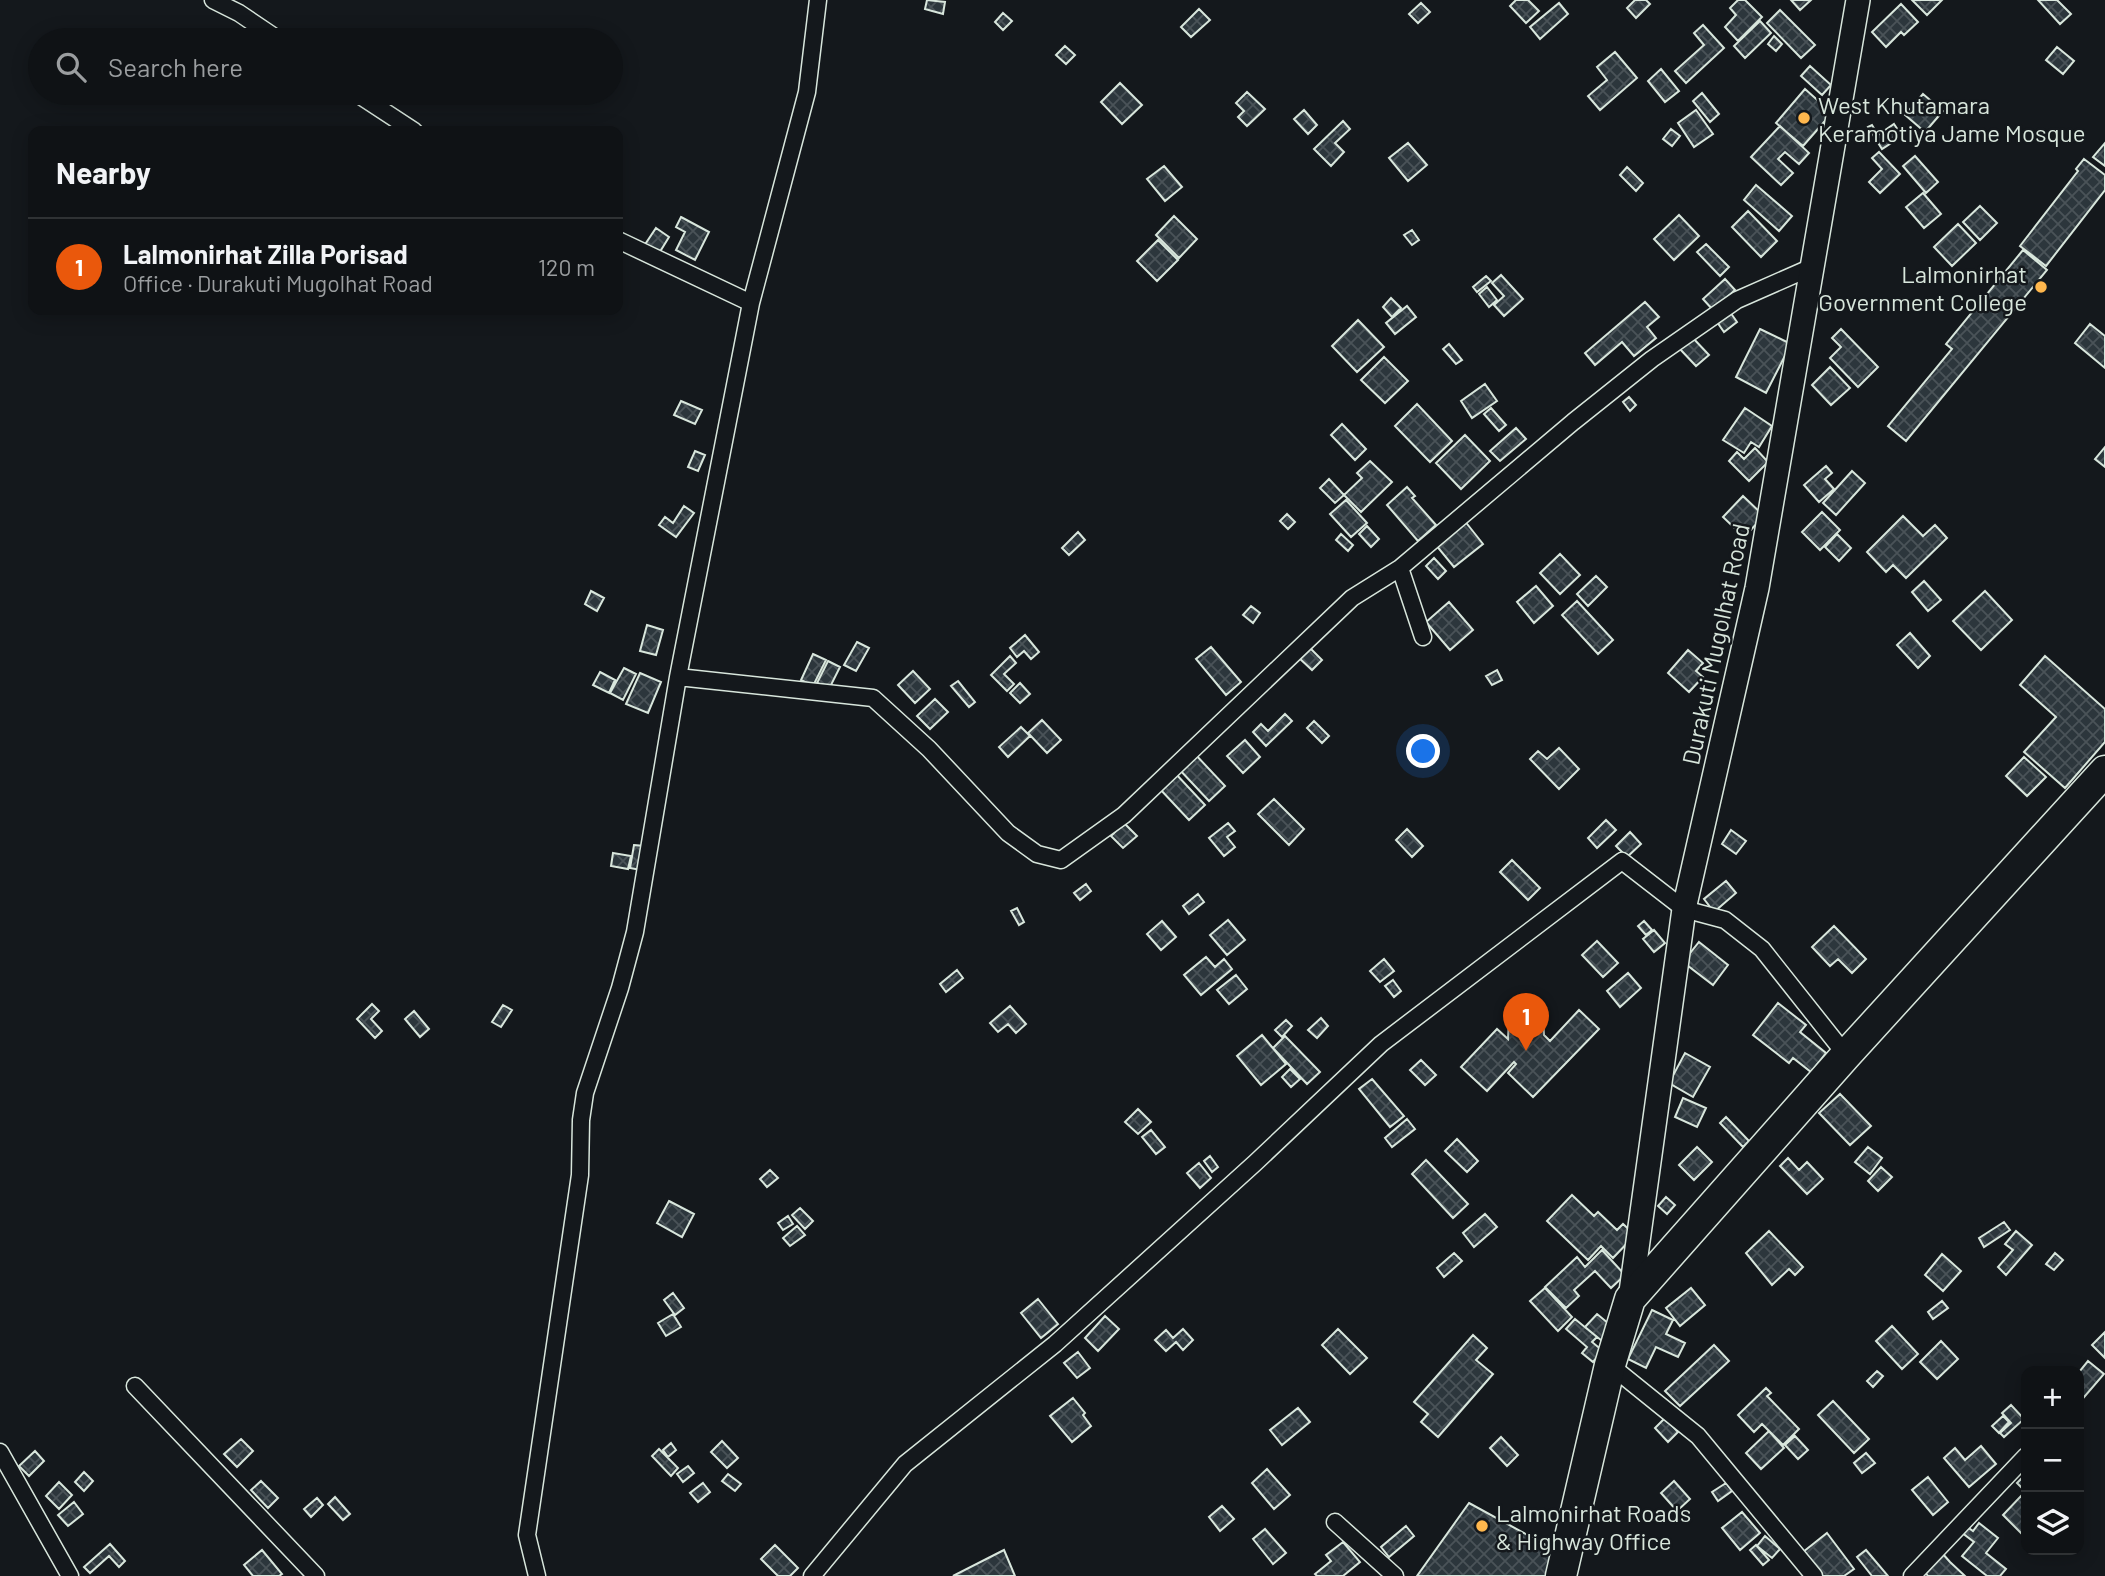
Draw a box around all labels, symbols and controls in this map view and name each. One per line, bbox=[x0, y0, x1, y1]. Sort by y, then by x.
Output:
search box bbox=[28, 28, 623, 105]
icon: search bbox=[52, 48, 90, 86]
text: Search here bbox=[108, 51, 243, 82]
place label: West Khutamara Keramotiya Jame Mosque bbox=[1818, 90, 2085, 147]
marker: West Khutamara Keramotiya Jame Mosque bbox=[1796, 110, 1812, 126]
text: Nearby bbox=[56, 154, 151, 190]
text: Lalmonirhat Zilla Porisad bbox=[123, 238, 408, 269]
text: 1 bbox=[75, 253, 83, 281]
text: 120 m bbox=[538, 253, 595, 281]
place label: Lalmonirhat Government College bbox=[1818, 259, 2027, 316]
text: Office · Durakuti Mugolhat Road bbox=[123, 269, 433, 297]
marker: Lalmonirhat Government College bbox=[2033, 279, 2049, 295]
street label: Durakuti Mugolhat Road bbox=[1675, 521, 1755, 767]
your location bbox=[1406, 734, 1440, 768]
pin: 1 bbox=[1503, 993, 1549, 1051]
map controls bbox=[2021, 1366, 2084, 1555]
button: + bbox=[2021, 1366, 2084, 1429]
button: − bbox=[2021, 1429, 2084, 1492]
button: layers bbox=[2021, 1492, 2084, 1555]
place label: Lalmonirhat Roads & Highway Office bbox=[1496, 1498, 1691, 1555]
marker: Lalmonirhat Roads & Highway Office bbox=[1474, 1518, 1490, 1534]

